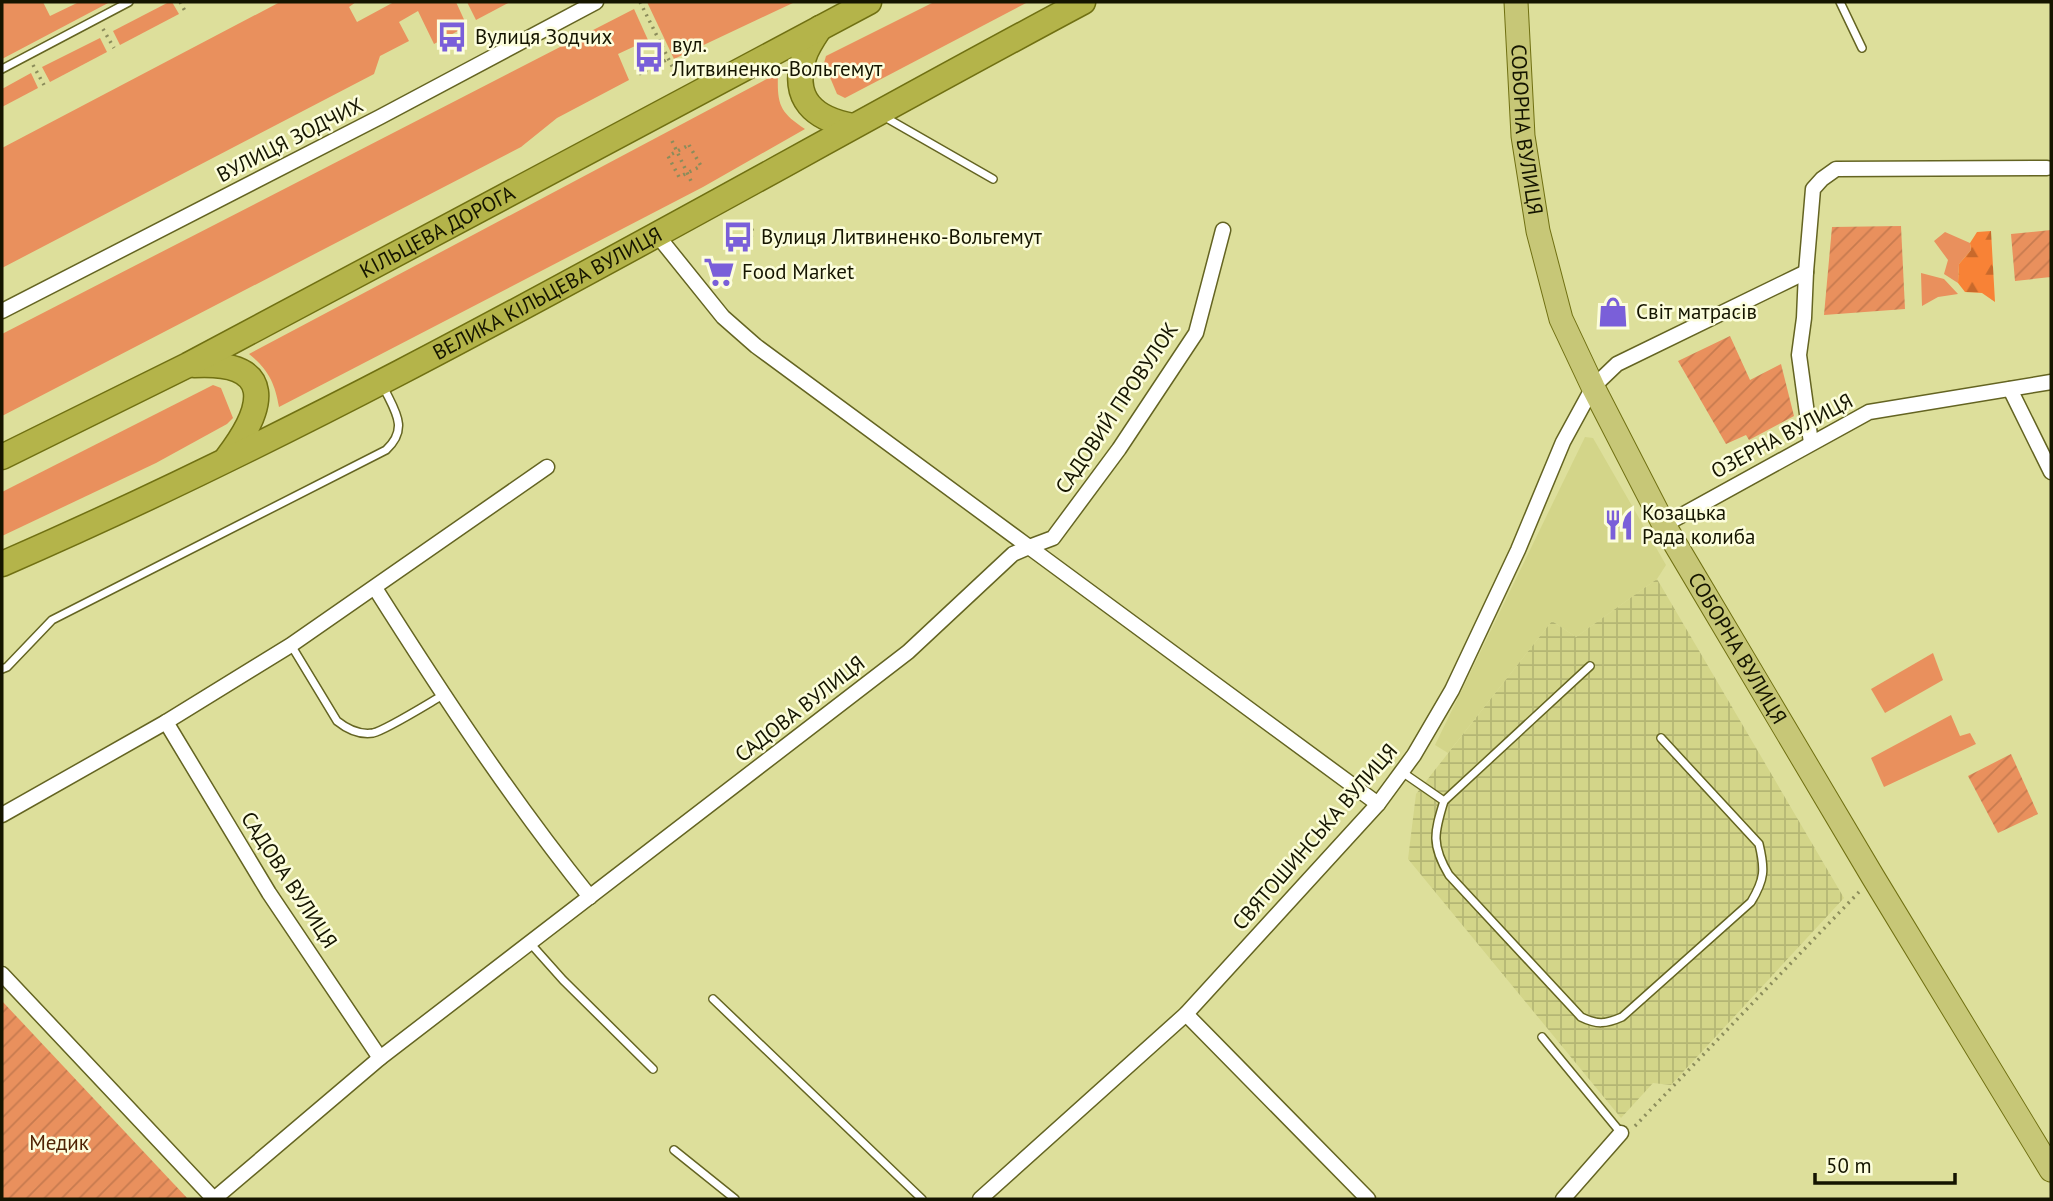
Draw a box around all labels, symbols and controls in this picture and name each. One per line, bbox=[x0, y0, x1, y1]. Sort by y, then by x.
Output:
bus stop icon: Вулиця Зодчих bbox=[435, 20, 469, 54]
place label: Вулиця Зодчих bbox=[475, 23, 612, 50]
place label: вул. Литвиненко-Вольгемут bbox=[671, 31, 883, 82]
bus stop icon: вул. Литвиненко-Вольгемут bbox=[632, 40, 666, 74]
street label: СОБОРНА ВУЛИЦЯ bbox=[1505, 43, 1549, 217]
street label: ВУЛИЦЯ ЗОДЧИХ bbox=[212, 91, 368, 188]
street label: КІЛЬЦЕВА ДОРОГА bbox=[355, 179, 520, 284]
bus stop icon: Вулиця Литвиненко-Вольгемут bbox=[721, 220, 755, 254]
street label: ВЕЛИКА КІЛЬЦЕВА ВУЛИЦЯ bbox=[428, 221, 667, 366]
place label: Вулиця Литвиненко-Вольгемут bbox=[761, 223, 1043, 250]
supermarket icon: Food Market bbox=[702, 255, 736, 289]
place label: Food Market bbox=[742, 258, 854, 285]
shop icon: Світ матрасів bbox=[1596, 295, 1630, 329]
place label: Світ матрасів bbox=[1636, 298, 1757, 325]
street label: САДОВИЙ ПРОВУЛОК bbox=[1049, 317, 1184, 499]
street label: ОЗЕРНА ВУЛИЦЯ bbox=[1706, 387, 1857, 484]
place label: Козацька Рада колиба bbox=[1642, 499, 1755, 550]
restaurant icon: Козацька Рада колиба bbox=[1602, 508, 1636, 542]
street label: СОБОРНА ВУЛИЦЯ bbox=[1682, 567, 1793, 729]
street label: САДОВА ВУЛИЦЯ bbox=[729, 649, 870, 768]
street label: СВЯТОШИНСЬКА ВУЛИЦЯ bbox=[1226, 738, 1403, 936]
street label: САДОВА ВУЛИЦЯ bbox=[235, 806, 344, 953]
park label: Медик bbox=[29, 1129, 89, 1156]
scale bar bbox=[1815, 1142, 1955, 1186]
text: 50 m bbox=[1826, 1152, 1872, 1179]

